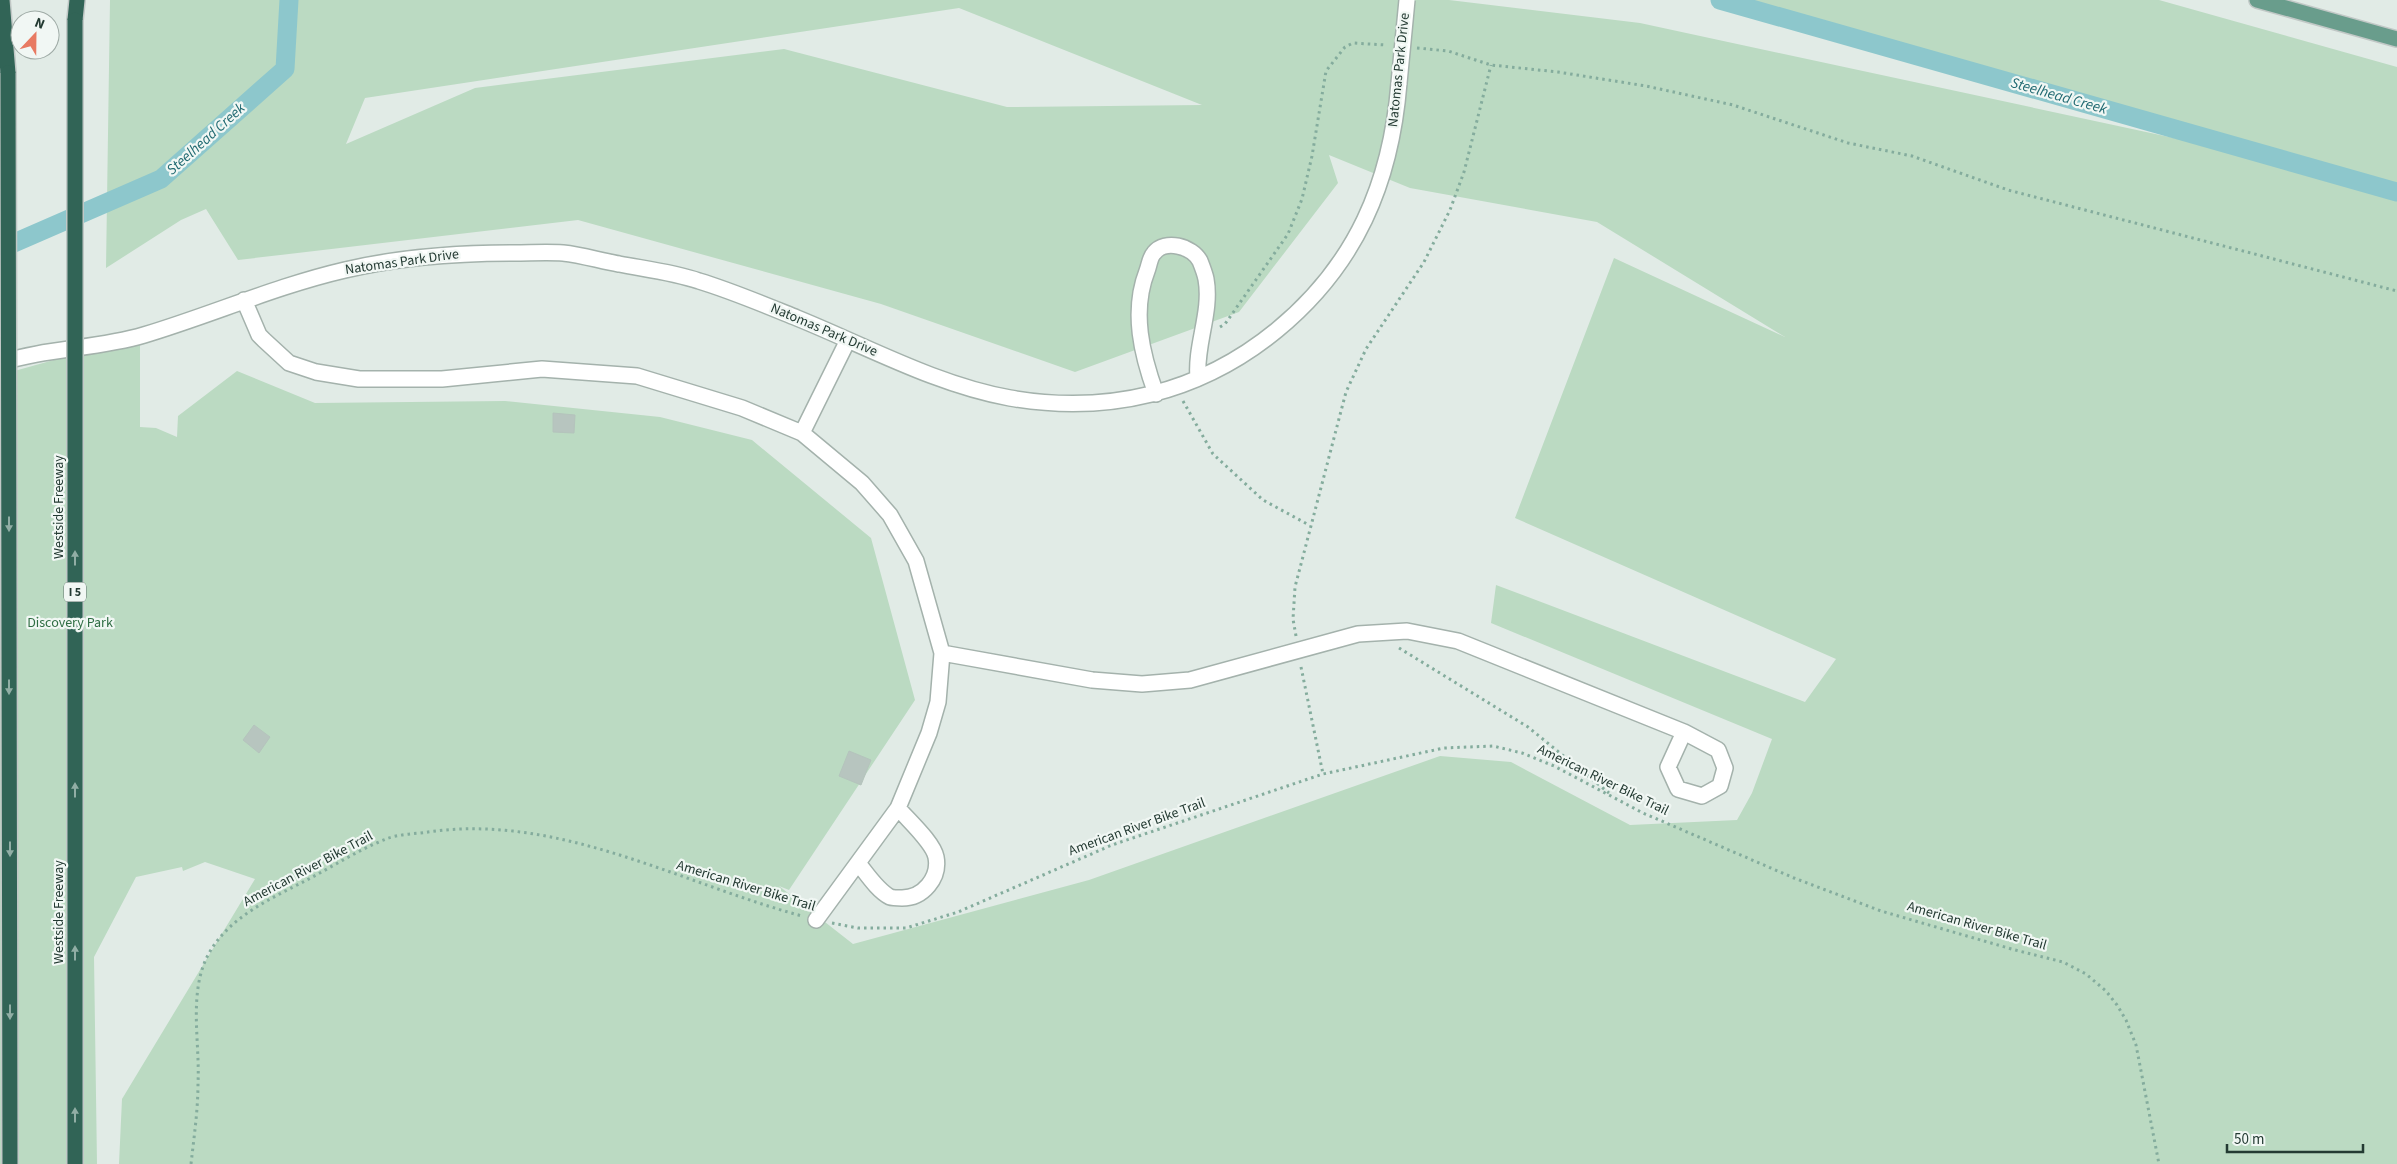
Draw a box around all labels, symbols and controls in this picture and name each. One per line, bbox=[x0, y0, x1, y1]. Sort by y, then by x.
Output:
north arrow bbox=[10, 10, 60, 60]
street label: Natomas Park Drive bbox=[1383, 12, 1415, 128]
text: N bbox=[31, 13, 48, 35]
water label: Steelhead Creek bbox=[2008, 72, 2110, 120]
water label: Steelhead Creek bbox=[162, 97, 251, 180]
street label: Natomas Park Drive bbox=[344, 244, 460, 280]
street label: Natomas Park Drive bbox=[767, 298, 881, 362]
street label: Westside Freeway bbox=[49, 455, 69, 559]
one-way arrow bbox=[5, 517, 13, 533]
one-way arrow bbox=[71, 550, 79, 566]
road number: I 5 bbox=[64, 582, 86, 602]
park label: Discovery Park bbox=[27, 613, 113, 633]
one-way arrow bbox=[5, 679, 13, 695]
street label: American River Bike Trail bbox=[1534, 739, 1673, 821]
one-way arrow bbox=[71, 782, 79, 798]
street label: American River Bike Trail bbox=[1066, 793, 1209, 861]
street label: American River Bike Trail bbox=[240, 826, 377, 912]
one-way arrow bbox=[6, 842, 14, 858]
street label: American River Bike Trail bbox=[674, 855, 818, 917]
street label: Westside Freeway bbox=[49, 860, 69, 964]
street label: American River Bike Trail bbox=[1905, 897, 2050, 956]
one-way arrow bbox=[71, 945, 79, 961]
one-way arrow bbox=[6, 1004, 14, 1020]
one-way arrow bbox=[71, 1107, 79, 1123]
scale bar bbox=[2227, 1122, 2363, 1154]
text: 50 m bbox=[2234, 1129, 2264, 1150]

